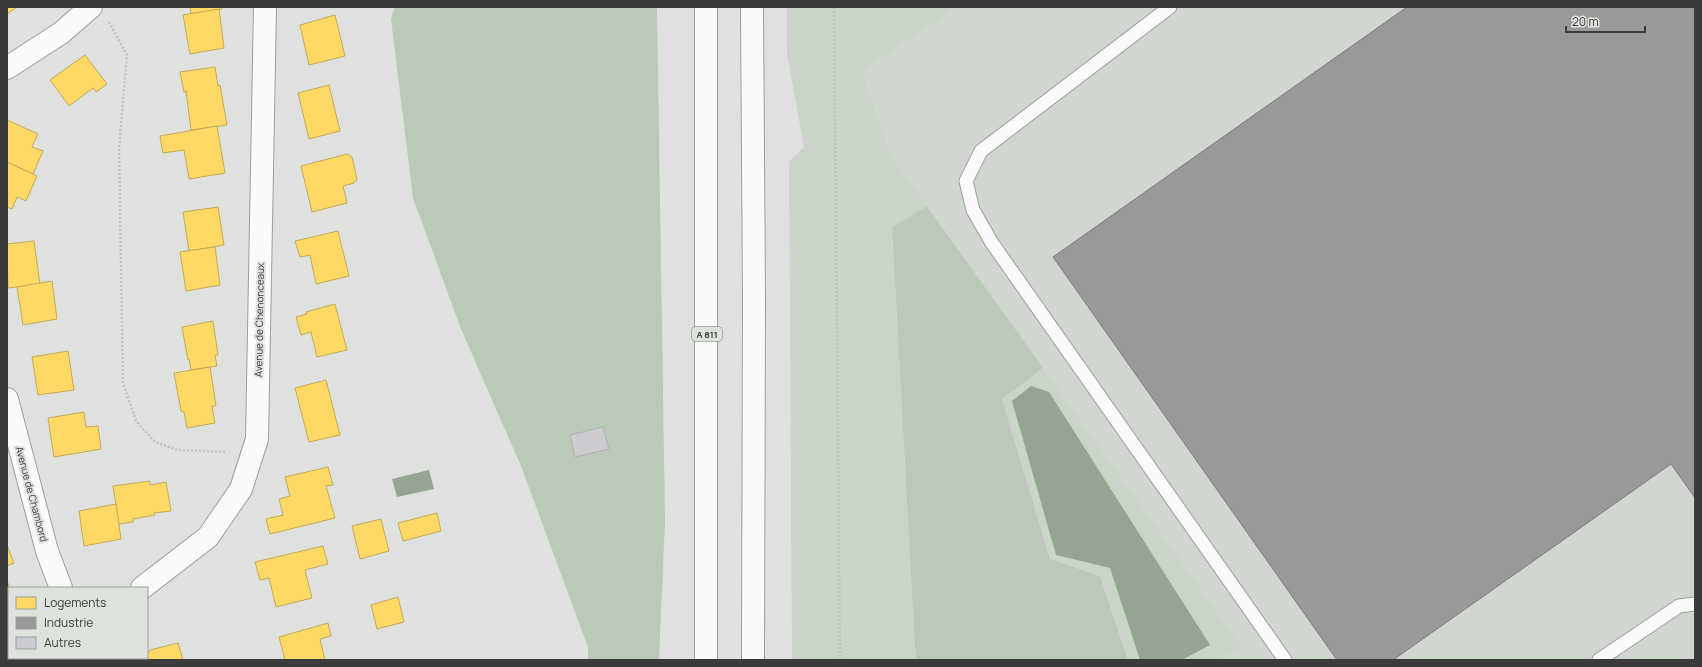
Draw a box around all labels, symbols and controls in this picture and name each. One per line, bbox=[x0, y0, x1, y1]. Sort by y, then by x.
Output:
scale bar bbox=[1566, 8, 1645, 34]
text: 20 m bbox=[1572, 13, 1599, 30]
street label: Avenue de Chenonceaux bbox=[251, 262, 267, 377]
road number: A 811 bbox=[692, 327, 722, 341]
street label: Avenue de Chambord bbox=[13, 445, 52, 543]
legend bbox=[8, 587, 148, 659]
text: Logements bbox=[44, 594, 106, 611]
text: Industrie bbox=[44, 614, 93, 631]
text: Autres bbox=[44, 634, 81, 651]

